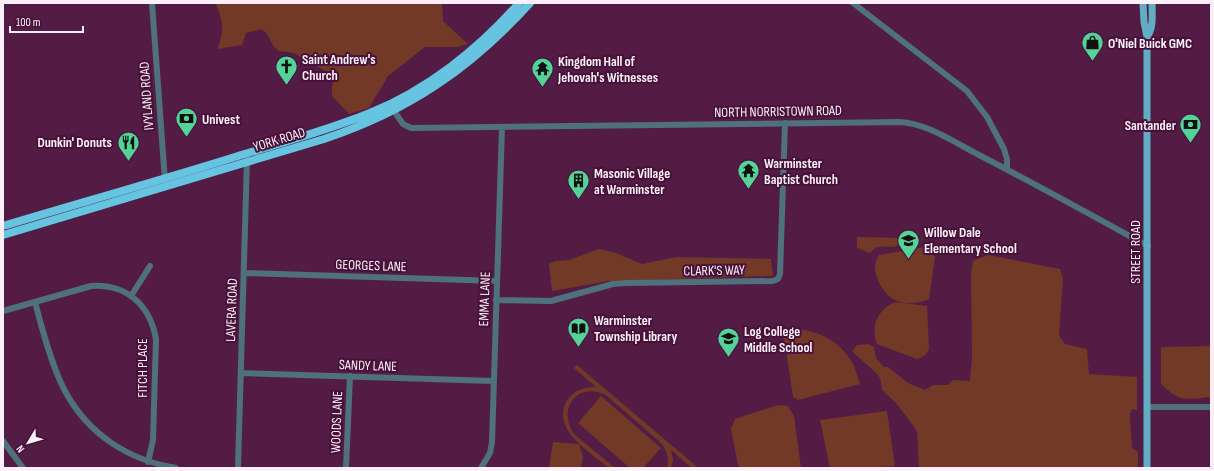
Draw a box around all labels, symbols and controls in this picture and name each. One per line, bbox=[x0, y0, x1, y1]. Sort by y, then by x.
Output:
scale bar bbox=[10, 8, 83, 34]
text: 100 m bbox=[16, 15, 41, 30]
shop icon: O'Niel Buick GMC bbox=[1080, 30, 1106, 63]
place label: O'Niel Buick GMC bbox=[1108, 35, 1192, 52]
place label: Saint Andrew's Church bbox=[302, 51, 376, 84]
place label: Kingdom Hall of Jehovah's Witnesses bbox=[557, 53, 658, 86]
church icon: Saint Andrew's Church bbox=[274, 54, 300, 87]
temple icon: Kingdom Hall of Jehovah's Witnesses bbox=[530, 56, 556, 89]
street label: IVYLAND ROAD bbox=[136, 61, 157, 131]
street label: NORTH NORRISTOWN ROAD bbox=[714, 102, 842, 121]
bank icon: Univest bbox=[174, 106, 200, 139]
place label: Univest bbox=[202, 111, 240, 128]
bank icon: Santander bbox=[1178, 112, 1204, 145]
place label: Santander bbox=[1125, 117, 1177, 134]
street label: YORK ROAD bbox=[251, 123, 307, 155]
restaurant icon: Dunkin' Donuts bbox=[115, 129, 141, 162]
place label: Dunkin' Donuts bbox=[37, 134, 112, 151]
place label: Warminster Baptist Church bbox=[764, 155, 838, 188]
temple icon: Warminster Baptist Church bbox=[735, 158, 761, 191]
place label: Masonic Village at Warminster bbox=[594, 165, 670, 198]
building icon: Masonic Village at Warminster bbox=[565, 168, 591, 201]
street label: STREET ROAD bbox=[1127, 220, 1144, 284]
place label: Willow Dale Elementary School bbox=[924, 224, 1017, 257]
school or university icon: Willow Dale Elementary School bbox=[895, 227, 921, 260]
street label: GEORGES LANE bbox=[335, 256, 407, 275]
street label: CLARK'S WAY bbox=[683, 261, 745, 280]
street label: EMMA LANE bbox=[475, 271, 494, 327]
street label: LAVERA ROAD bbox=[222, 278, 241, 342]
place label: Warminster Township Library bbox=[594, 312, 677, 345]
library icon: Warminster Township Library bbox=[565, 315, 591, 348]
place label: Log College Middle School bbox=[744, 323, 813, 356]
school or university icon: Log College Middle School bbox=[715, 326, 741, 359]
street label: FITCH PLACE bbox=[134, 338, 151, 398]
street label: SANDY LANE bbox=[339, 356, 398, 375]
street label: WOODS LANE bbox=[327, 390, 346, 453]
north arrow bbox=[8, 423, 48, 463]
text: N bbox=[14, 442, 27, 455]

